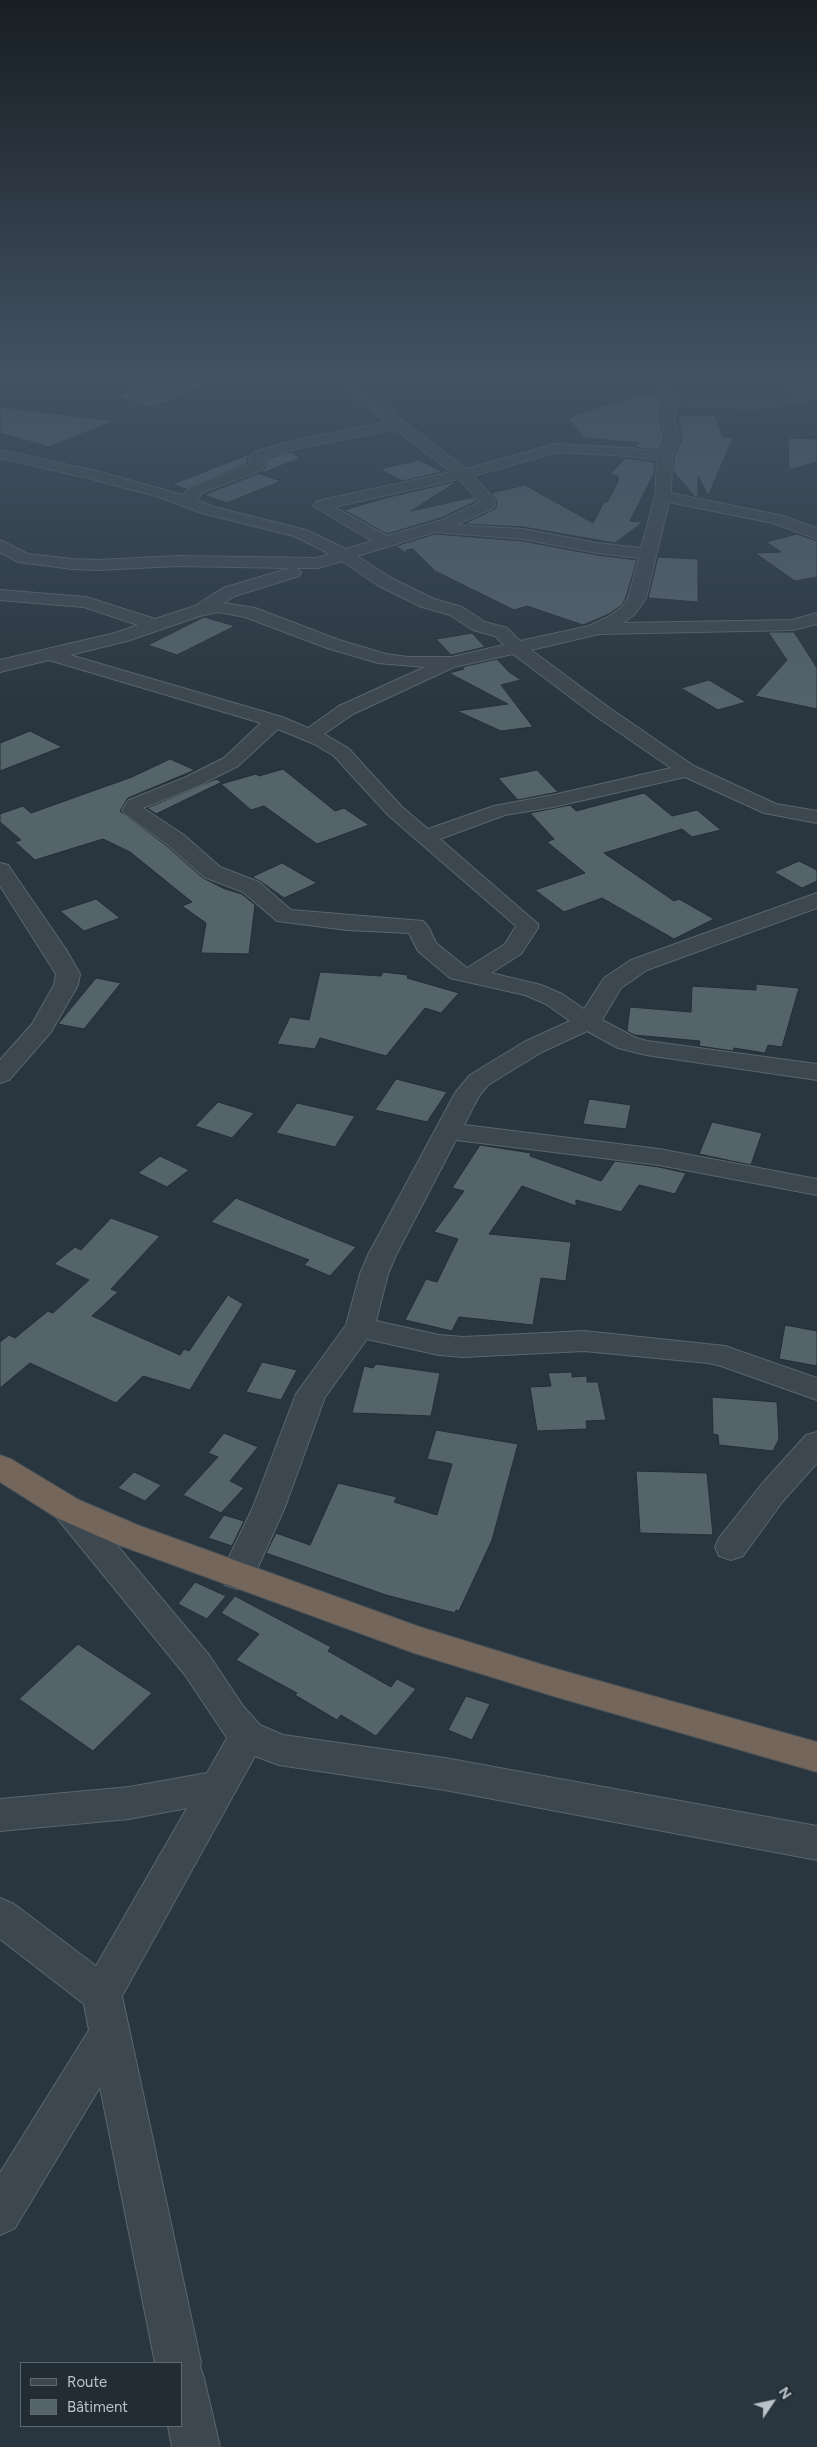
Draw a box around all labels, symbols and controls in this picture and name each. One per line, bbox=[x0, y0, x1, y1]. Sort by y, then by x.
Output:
legend bbox=[20, 2362, 182, 2427]
text: Route bbox=[67, 2373, 107, 2391]
north arrow bbox=[747, 2377, 797, 2427]
text: N bbox=[775, 2384, 795, 2403]
text: Bâtiment bbox=[67, 2398, 128, 2416]

